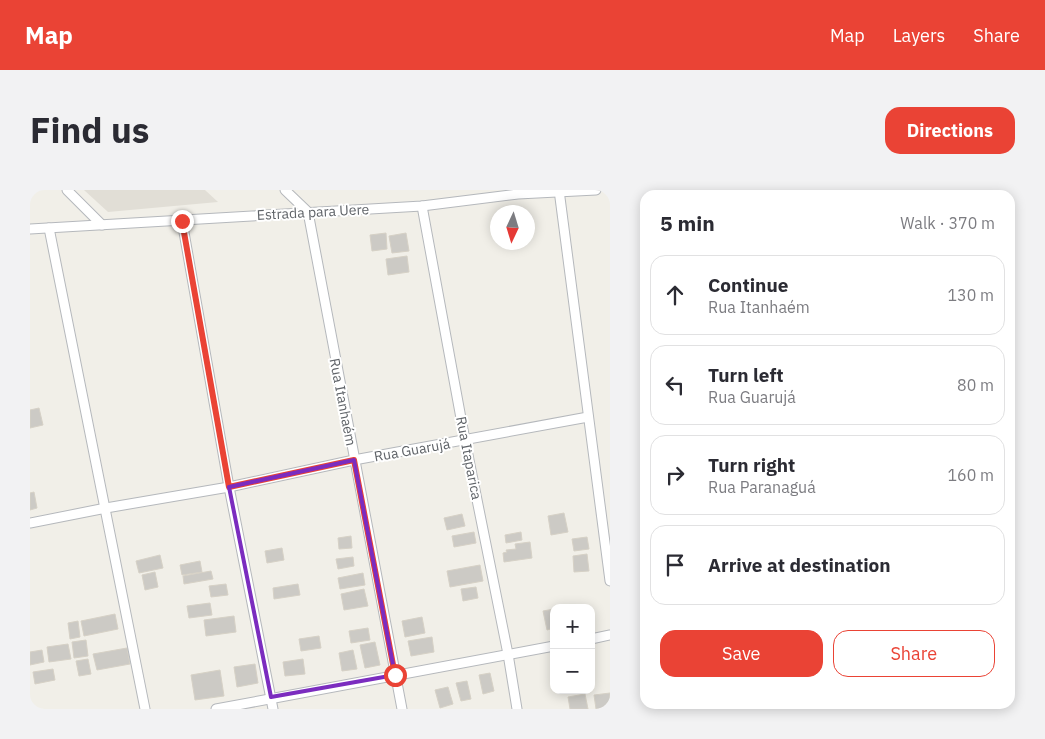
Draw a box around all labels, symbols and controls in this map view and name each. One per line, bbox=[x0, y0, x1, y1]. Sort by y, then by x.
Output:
text: Map bbox=[25, 19, 73, 51]
text: Map bbox=[830, 24, 865, 47]
text: Layers bbox=[893, 24, 945, 47]
text: Share bbox=[973, 24, 1020, 47]
text: Find us bbox=[30, 107, 149, 153]
button: Directions bbox=[885, 107, 1015, 154]
street label: Estrada para Uere bbox=[256, 200, 370, 224]
north arrow bbox=[490, 205, 535, 250]
text: 5 min bbox=[660, 209, 715, 237]
route end bbox=[171, 210, 194, 233]
text: Walk · 370 m bbox=[900, 213, 995, 233]
text: Continue bbox=[708, 273, 788, 297]
icon: ahead bbox=[661, 281, 689, 309]
text: 130 m bbox=[947, 285, 994, 305]
text: Rua Itanhaém bbox=[708, 297, 810, 317]
street label: Rua Itanhaém bbox=[326, 357, 360, 447]
text: Turn left bbox=[708, 363, 784, 387]
icon: left bbox=[661, 371, 689, 399]
text: 80 m bbox=[957, 375, 994, 395]
text: Rua Guarujá bbox=[708, 387, 796, 407]
street label: Rua Itaparica bbox=[452, 415, 486, 502]
street label: Rua Guarujá bbox=[373, 434, 452, 466]
text: Turn right bbox=[708, 453, 795, 477]
icon: right bbox=[661, 461, 689, 489]
text: 160 m bbox=[947, 465, 994, 485]
text: Rua Paranaguá bbox=[708, 477, 816, 497]
icon: arrive bbox=[661, 551, 689, 579]
text: Arrive at destination bbox=[708, 553, 891, 577]
map controls bbox=[550, 604, 595, 694]
button: + bbox=[550, 604, 595, 649]
button: Save bbox=[660, 630, 823, 677]
button: Share bbox=[833, 630, 995, 677]
button: − bbox=[550, 649, 595, 694]
route start bbox=[384, 664, 407, 687]

